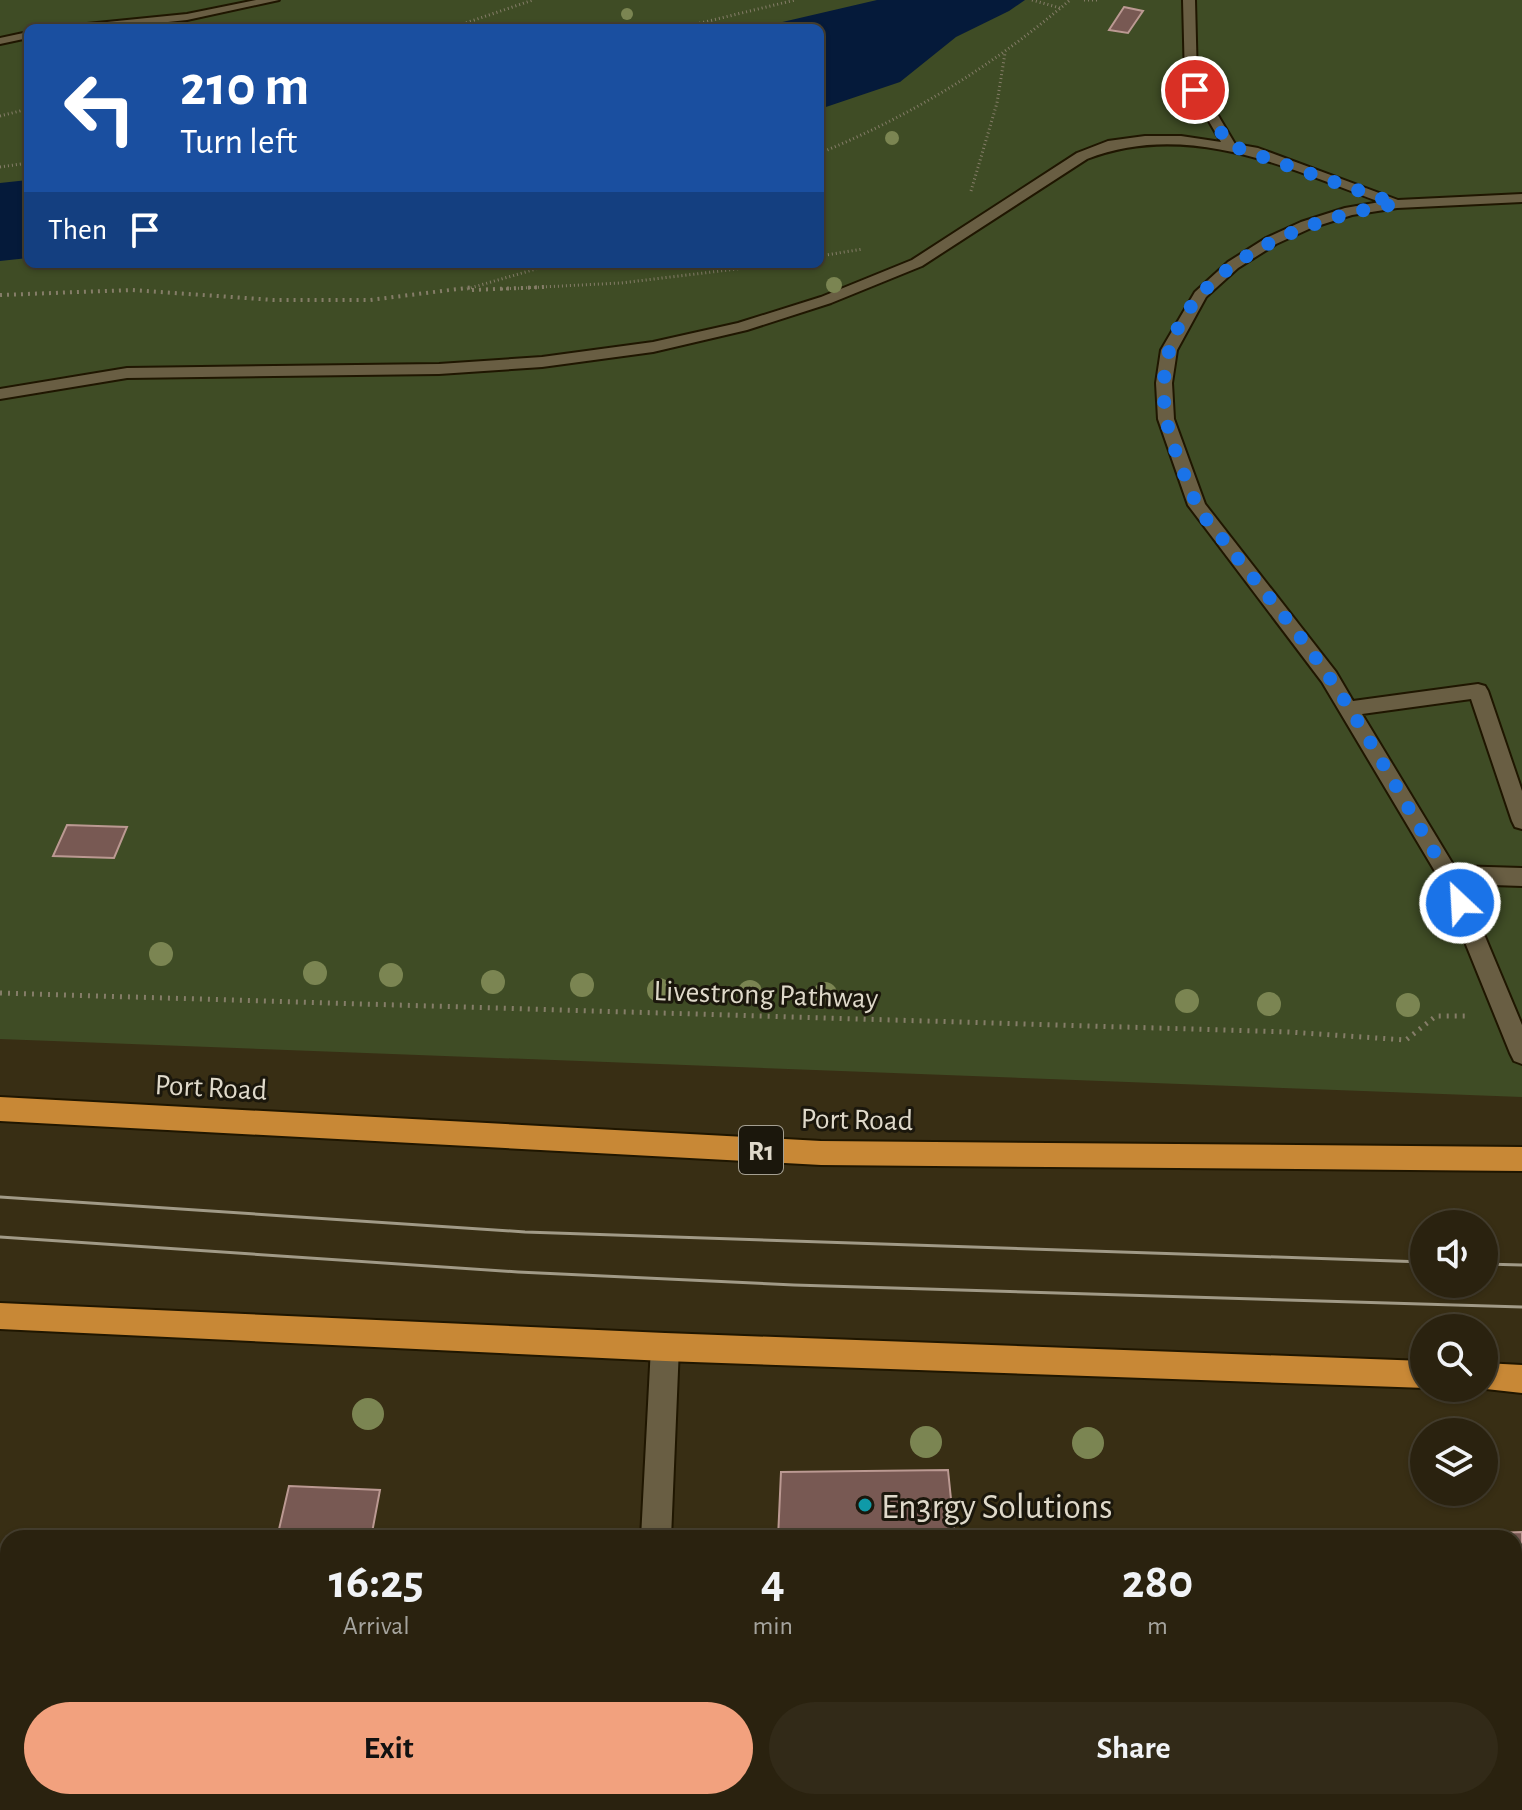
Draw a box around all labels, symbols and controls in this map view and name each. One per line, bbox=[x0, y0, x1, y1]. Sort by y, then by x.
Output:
icon: left bbox=[48, 56, 152, 160]
pin bbox=[1161, 56, 1229, 124]
text: 210 m bbox=[180, 59, 309, 115]
icon: arrive bbox=[1173, 68, 1217, 112]
text: Turn left bbox=[180, 124, 297, 160]
icon: arrive bbox=[123, 208, 167, 252]
text: Then bbox=[48, 215, 107, 245]
position arrow bbox=[1418, 861, 1502, 945]
street label: Livestrong Pathway bbox=[653, 976, 879, 1014]
street label: Port Road bbox=[154, 1070, 268, 1106]
street label: Port Road bbox=[800, 1104, 914, 1136]
road number: R1 bbox=[739, 1126, 783, 1174]
map controls bbox=[1410, 1210, 1498, 1506]
button: sound bbox=[1410, 1210, 1498, 1298]
button: search bbox=[1410, 1314, 1498, 1402]
button: layers bbox=[1410, 1418, 1498, 1506]
place label: En3rgy Solutions bbox=[881, 1489, 1112, 1525]
marker: En3rgy Solutions bbox=[856, 1496, 874, 1514]
text: 16:25 bbox=[329, 1559, 424, 1607]
text: 4 bbox=[761, 1559, 785, 1607]
text: 280 bbox=[1122, 1559, 1193, 1607]
text: Arrival bbox=[343, 1613, 410, 1639]
text: min bbox=[753, 1613, 793, 1639]
text: m bbox=[1147, 1613, 1168, 1639]
button: Exit bbox=[24, 1702, 753, 1794]
button: Share bbox=[769, 1702, 1498, 1794]

